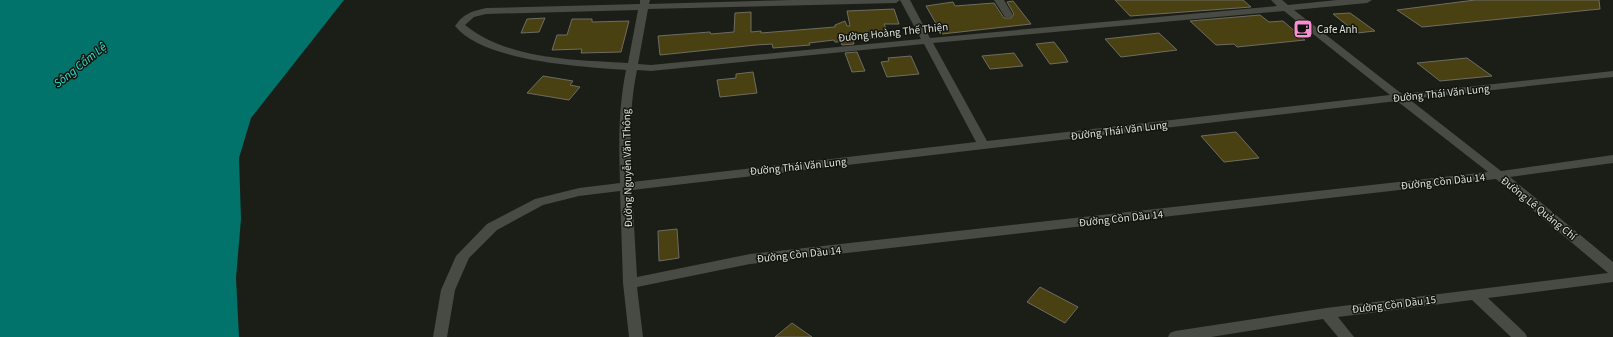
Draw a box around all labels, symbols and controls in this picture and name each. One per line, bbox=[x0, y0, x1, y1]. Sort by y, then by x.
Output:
cafe icon: Cafe Anh bbox=[1292, 18, 1314, 40]
street label: Đường Hoàng Thế Thiện bbox=[837, 19, 949, 46]
place label: Cafe Anh bbox=[1317, 22, 1358, 37]
water label: Sông Cẩm Lệ bbox=[50, 39, 111, 92]
street label: Đường Thái Văn Lung bbox=[1392, 81, 1491, 106]
street label: Đường Nguyễn Văn Thông bbox=[619, 108, 636, 227]
street label: Đường Thái Văn Lung bbox=[1070, 117, 1169, 144]
street label: Đường Thái Văn Lung bbox=[749, 154, 848, 179]
street label: Đường Cồn Dầu 14 bbox=[1400, 170, 1486, 193]
street label: Đường Lê Quảng Chí bbox=[1498, 173, 1580, 244]
street label: Đường Cồn Dầu 14 bbox=[1078, 207, 1164, 230]
street label: Đường Cồn Dầu 14 bbox=[756, 243, 842, 266]
street label: Đường Cồn Dầu 15 bbox=[1351, 292, 1437, 317]

